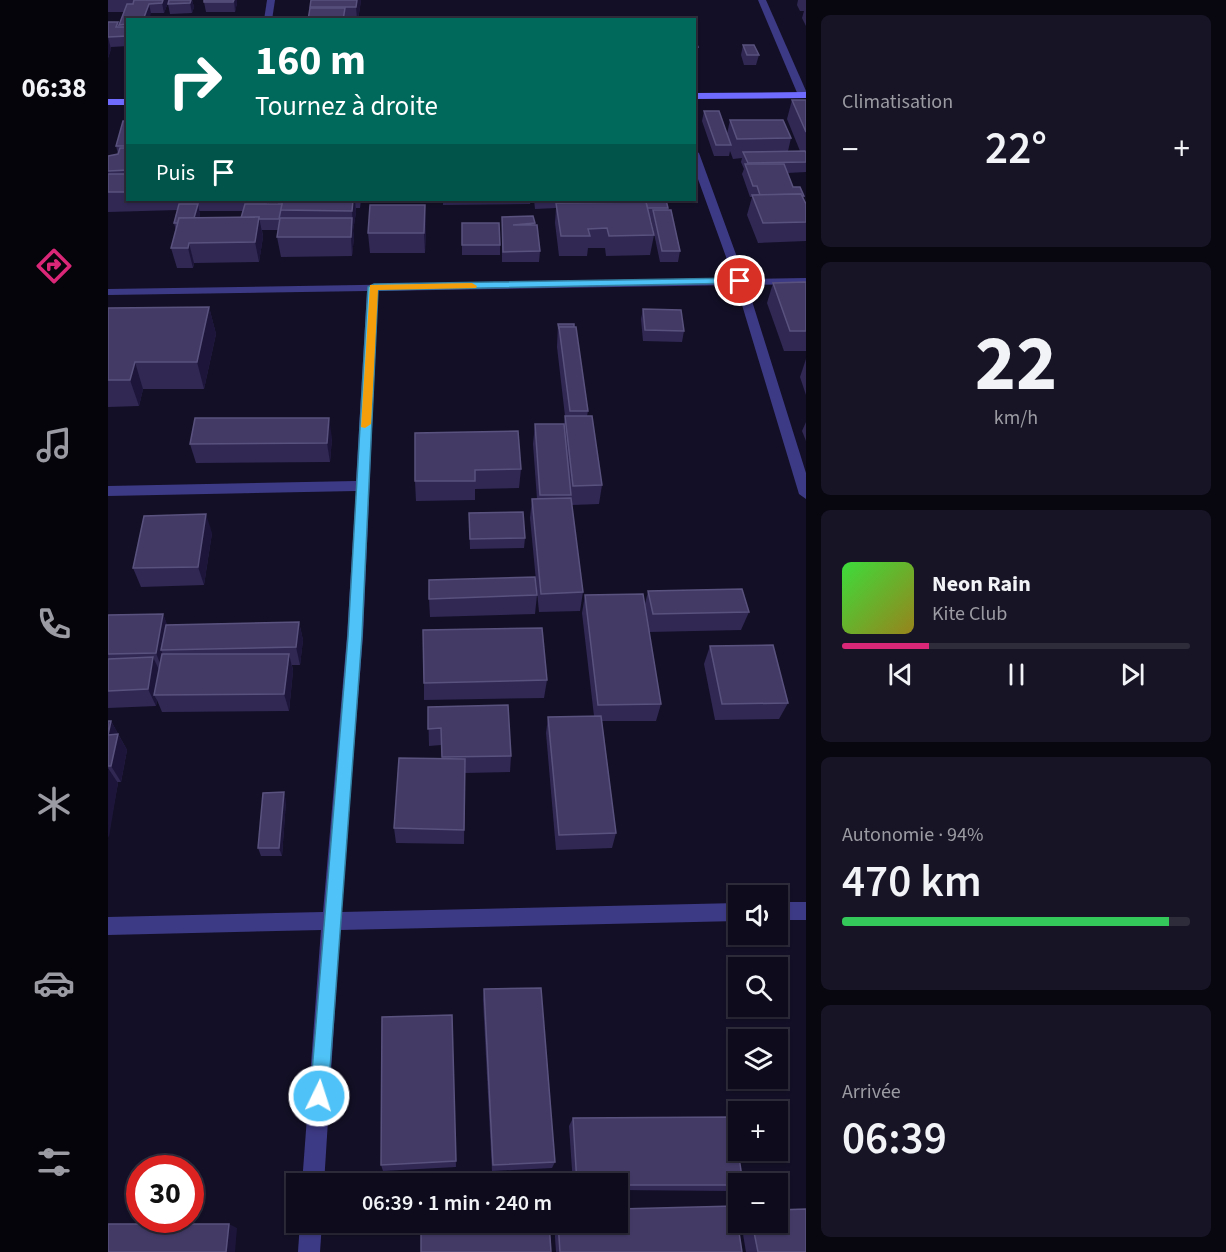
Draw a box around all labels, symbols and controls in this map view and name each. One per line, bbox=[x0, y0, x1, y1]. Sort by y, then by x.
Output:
text: 160 m bbox=[255, 31, 366, 91]
icon: right bbox=[156, 42, 234, 120]
text: 06:38 bbox=[21, 69, 87, 108]
text: Tournez à droite bbox=[255, 87, 438, 126]
text: Climatisation bbox=[842, 88, 953, 116]
text: 22° bbox=[985, 117, 1047, 181]
text: − bbox=[842, 126, 858, 173]
text: + bbox=[1174, 126, 1190, 173]
icon: arrive bbox=[207, 156, 240, 189]
text: Puis bbox=[156, 157, 195, 189]
icon: directions bbox=[33, 245, 75, 287]
pin bbox=[714, 255, 765, 306]
icon: arrive bbox=[723, 264, 756, 297]
text: 22 bbox=[975, 309, 1057, 420]
text: km/h bbox=[994, 404, 1038, 432]
icon: music bbox=[33, 424, 75, 466]
text: Neon Rain bbox=[932, 568, 1031, 600]
text: Kite Club bbox=[932, 600, 1007, 628]
icon: phone bbox=[33, 603, 75, 645]
icon: previous bbox=[884, 658, 917, 691]
icon: pause bbox=[1000, 658, 1033, 691]
icon: next bbox=[1116, 658, 1149, 691]
icon: climate bbox=[33, 783, 75, 825]
text: Autonomie · 94% bbox=[842, 821, 983, 849]
text: 470 km bbox=[842, 850, 982, 914]
map controls bbox=[728, 885, 788, 1233]
button: sound bbox=[728, 885, 788, 945]
button: search bbox=[728, 957, 788, 1017]
icon: car bbox=[33, 962, 75, 1004]
button: layers bbox=[728, 1029, 788, 1089]
position arrow bbox=[287, 1064, 351, 1128]
text: Arrivée bbox=[842, 1078, 901, 1106]
button: + bbox=[728, 1101, 788, 1161]
text: 06:39 bbox=[842, 1107, 947, 1171]
icon: filters bbox=[33, 1141, 75, 1183]
speed limit sign: 30 bbox=[126, 1155, 204, 1233]
button: − bbox=[728, 1173, 788, 1233]
text: 06:39 · 1 min · 240 m bbox=[362, 1187, 552, 1219]

